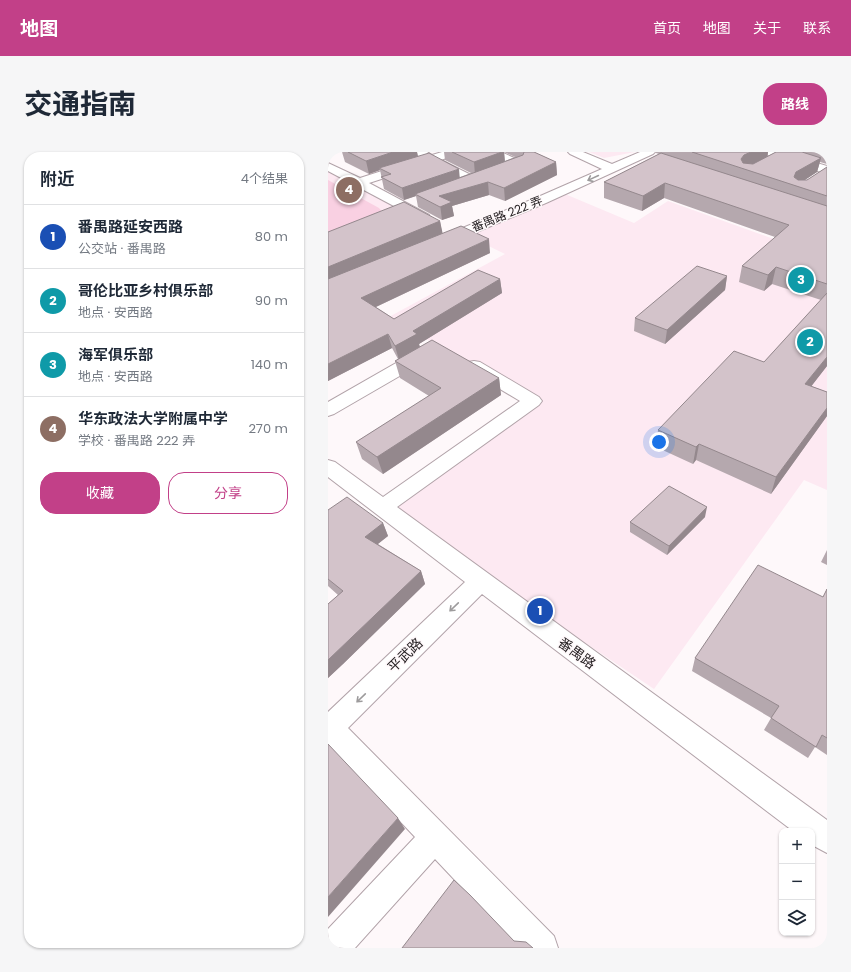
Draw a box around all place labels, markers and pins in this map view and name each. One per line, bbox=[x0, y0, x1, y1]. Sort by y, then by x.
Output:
pin: 4 bbox=[336, 175, 362, 205]
pin: 3 bbox=[788, 265, 814, 295]
pin: 2 bbox=[797, 327, 823, 357]
pin: 1 bbox=[527, 596, 553, 626]

